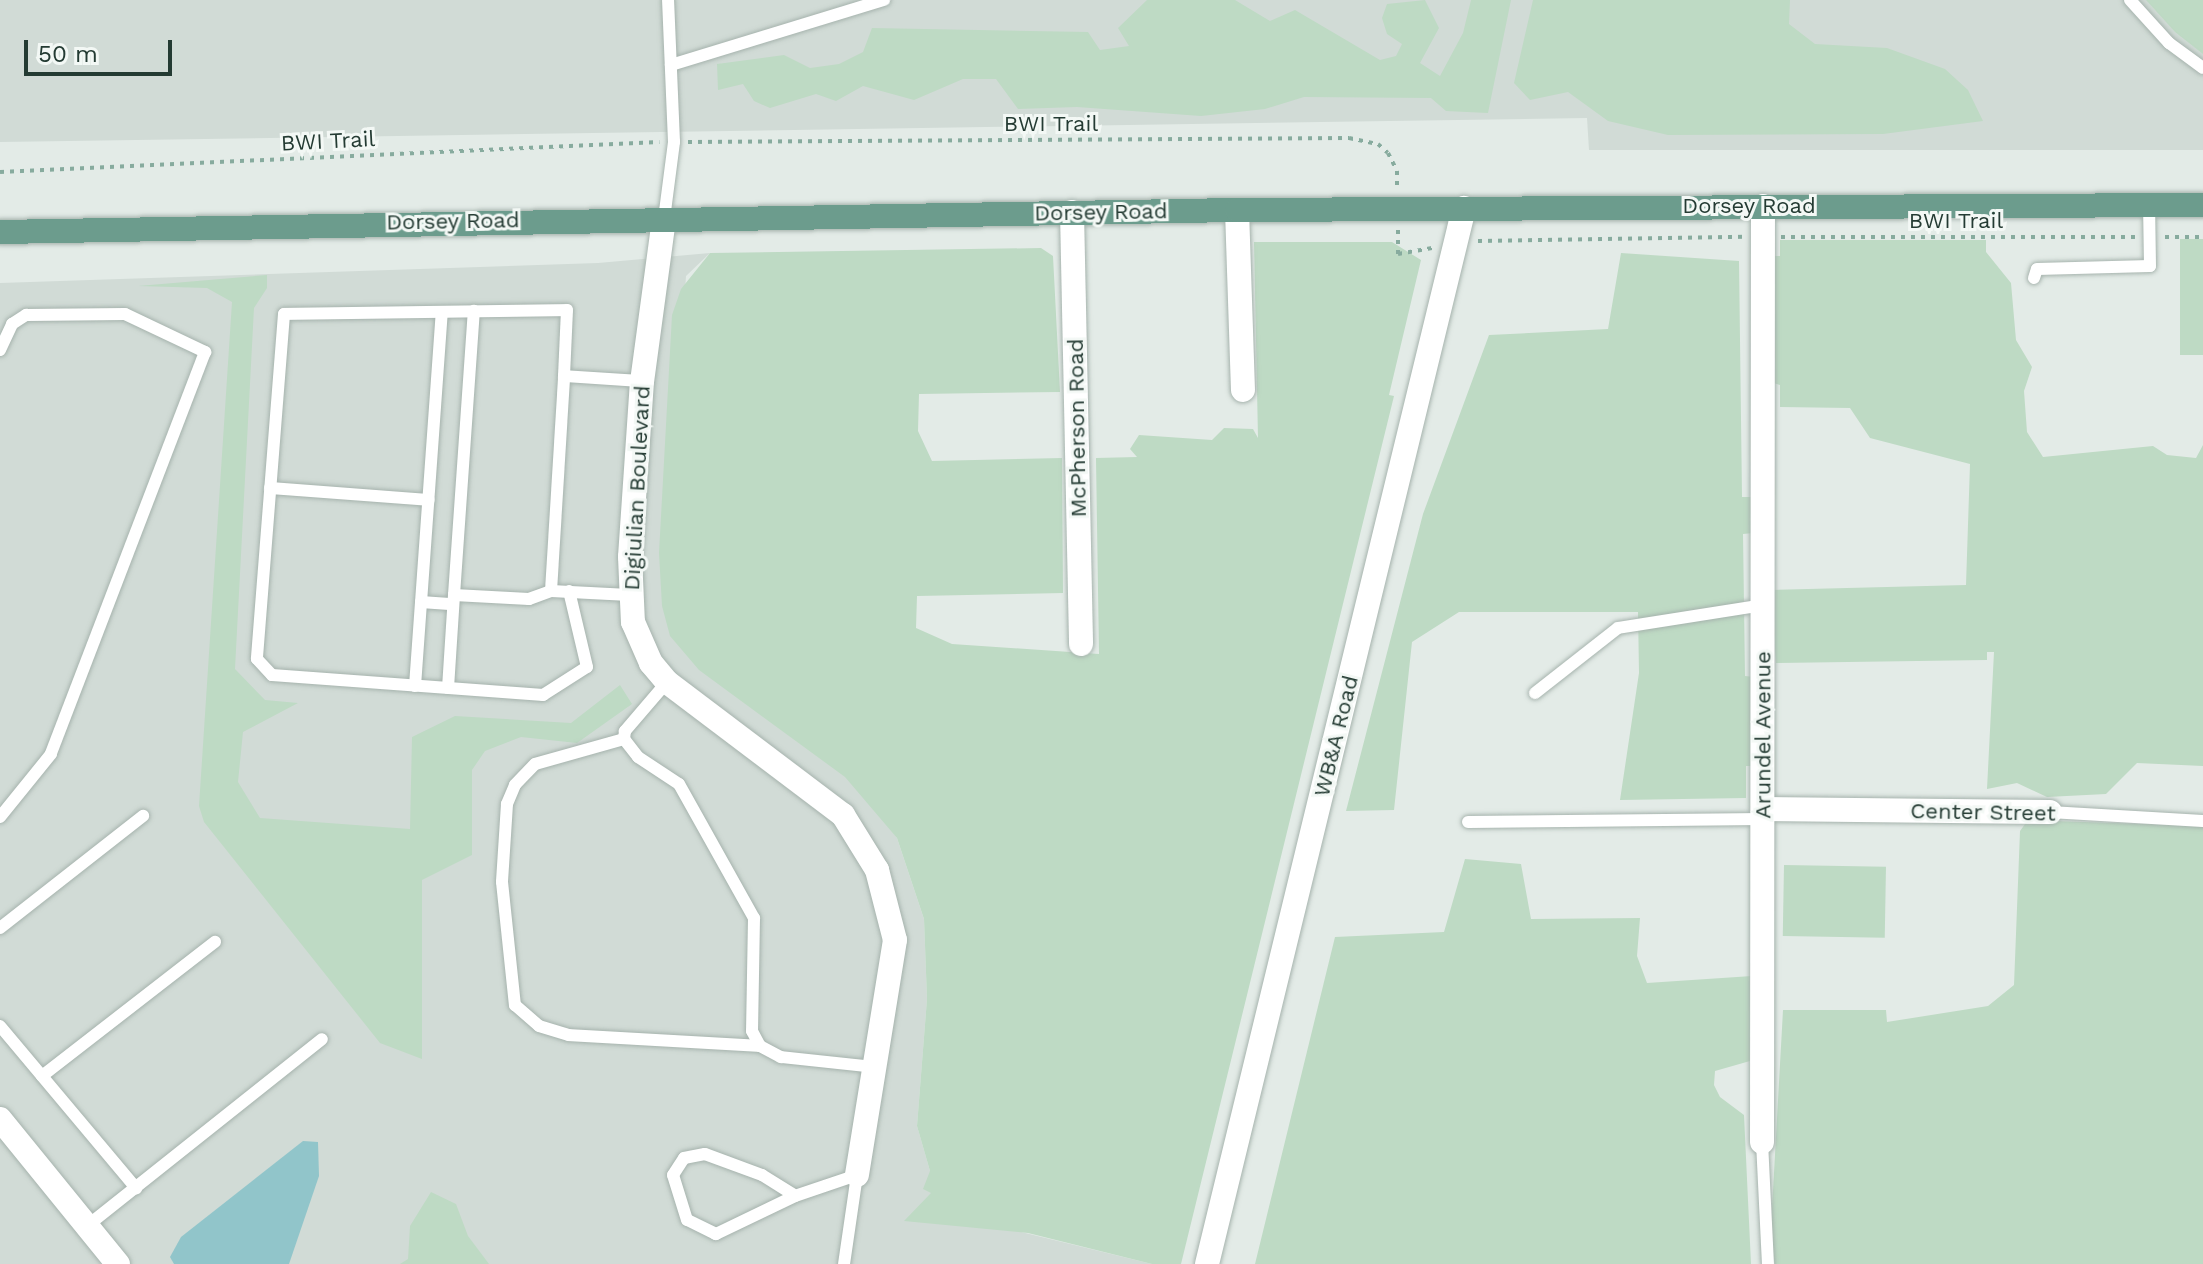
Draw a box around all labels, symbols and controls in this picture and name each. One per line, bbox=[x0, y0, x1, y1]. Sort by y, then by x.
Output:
scale bar bbox=[28, 24, 176, 74]
text: 50 m bbox=[38, 40, 98, 68]
street label: BWI Trail bbox=[1004, 111, 1098, 137]
street label: BWI Trail bbox=[280, 125, 376, 157]
street label: Dorsey Road bbox=[1682, 193, 1816, 219]
street label: Dorsey Road bbox=[1034, 198, 1168, 226]
street label: Dorsey Road bbox=[386, 207, 520, 235]
street label: BWI Trail bbox=[1909, 208, 2003, 234]
street label: McPherson Road bbox=[1062, 338, 1092, 518]
street label: Digiulian Boulevard bbox=[618, 385, 656, 591]
street label: Arundel Avenue bbox=[1750, 650, 1776, 820]
street label: WB&A Road bbox=[1308, 672, 1364, 800]
street label: Center Street bbox=[1910, 798, 2056, 826]

